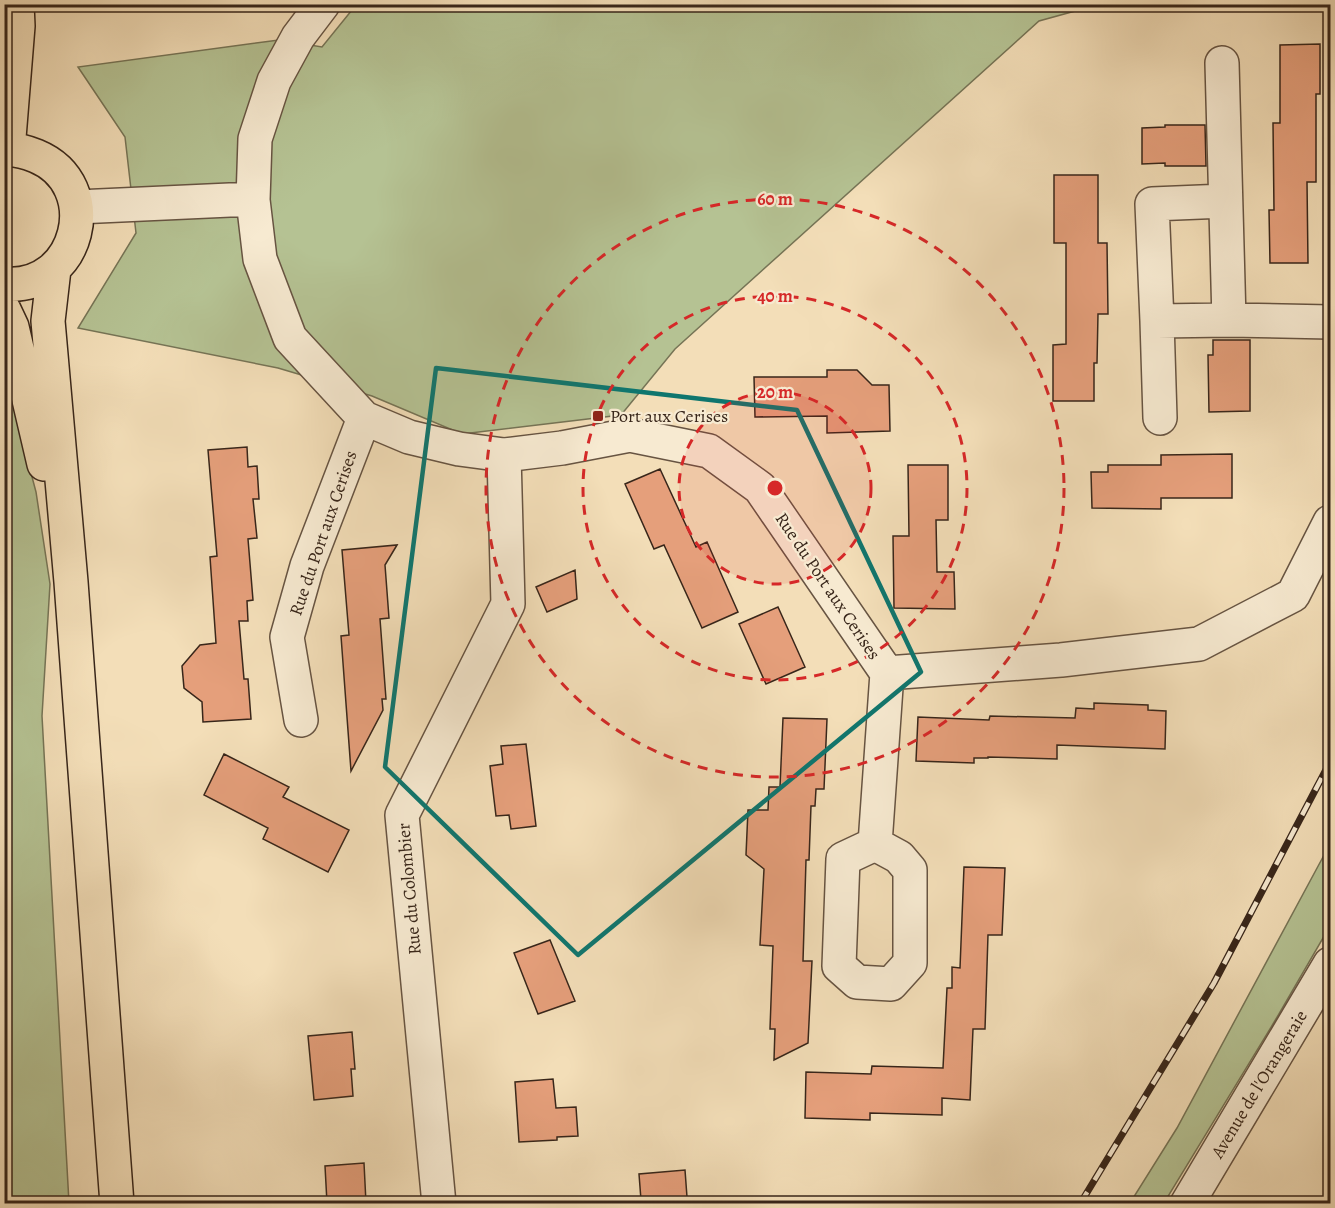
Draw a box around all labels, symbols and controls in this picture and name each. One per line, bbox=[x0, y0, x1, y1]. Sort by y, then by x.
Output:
text: 60 m bbox=[757, 187, 793, 211]
text: 40 m bbox=[757, 284, 793, 308]
text: 20 m bbox=[757, 380, 793, 404]
place label: Port aux Cerises bbox=[610, 404, 728, 428]
marker: Port aux Cerises bbox=[591, 409, 605, 423]
street label: Rue du Port aux Cerises bbox=[283, 447, 363, 619]
centre of rings bbox=[765, 478, 785, 498]
street label: Rue du Port aux Cerises bbox=[770, 508, 886, 664]
street label: Rue du Colombier bbox=[391, 822, 427, 956]
street label: Avenue de l'Orangeraie bbox=[1205, 1005, 1313, 1163]

